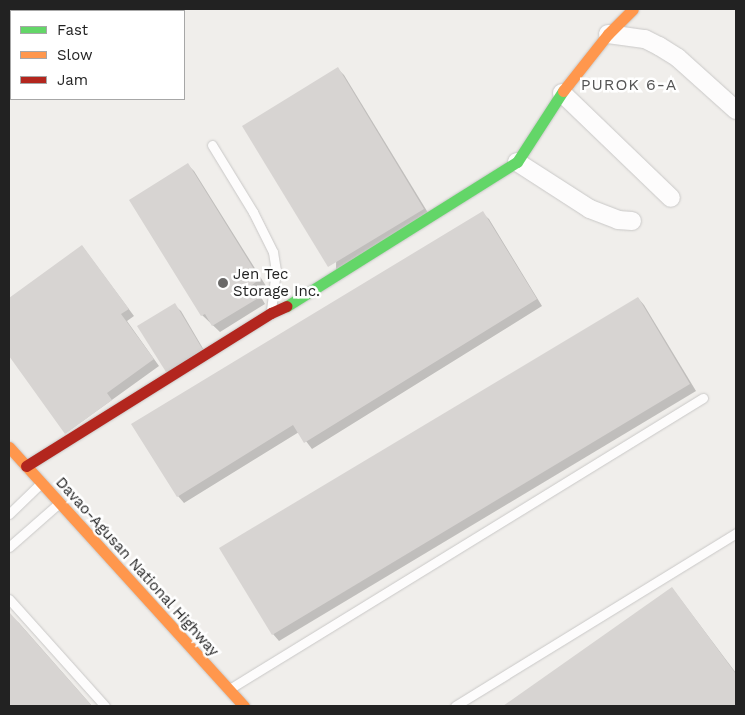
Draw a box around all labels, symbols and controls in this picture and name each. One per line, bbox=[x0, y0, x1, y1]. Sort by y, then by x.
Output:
legend bbox=[10, 10, 185, 100]
text: Fast bbox=[57, 21, 88, 39]
text: Slow bbox=[57, 46, 93, 64]
text: Jam bbox=[57, 71, 88, 89]
district label: PUROK 6-A bbox=[580, 75, 678, 95]
place label: Jen Tec Storage Inc. bbox=[233, 265, 320, 300]
marker: Jen Tec Storage Inc. bbox=[217, 277, 229, 289]
street label: Davao-Agusan National Highway bbox=[51, 473, 223, 661]

